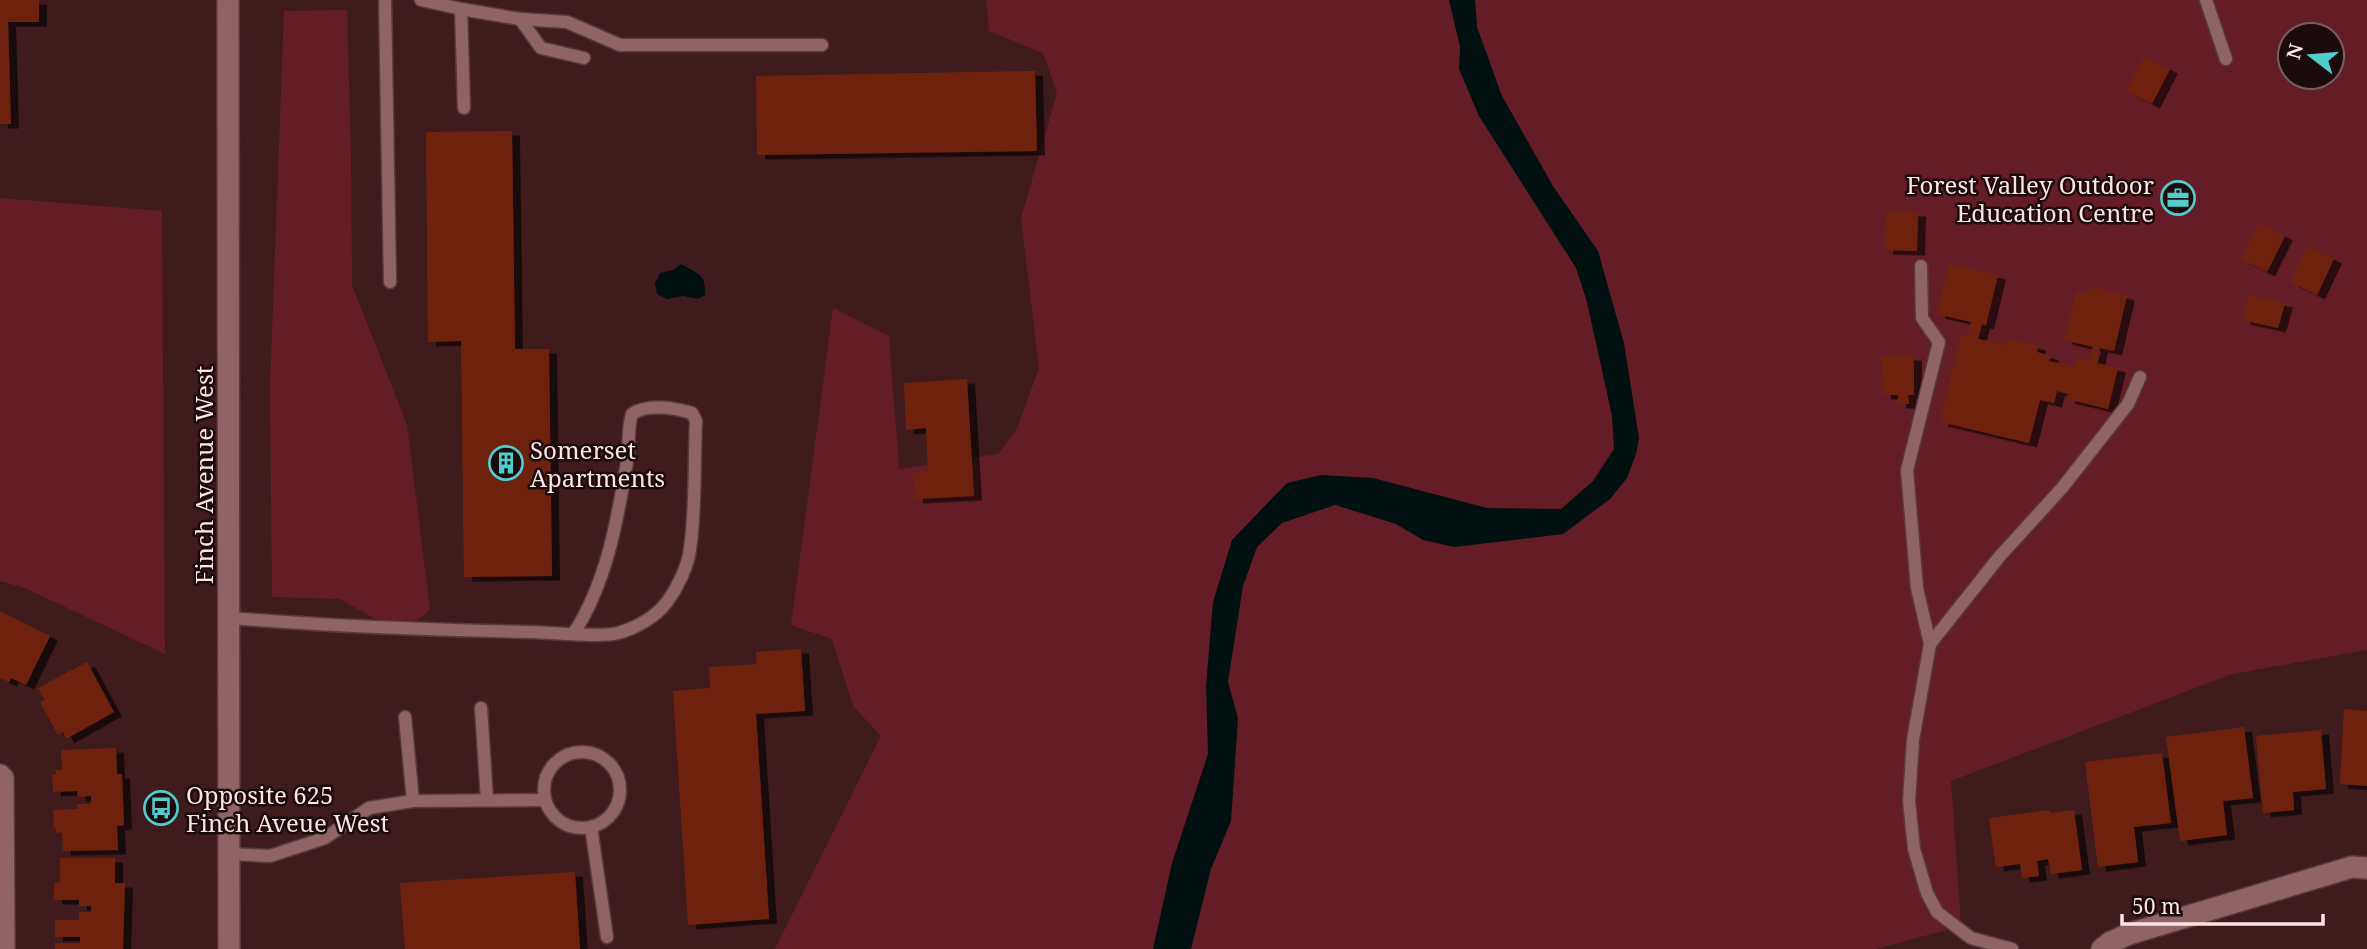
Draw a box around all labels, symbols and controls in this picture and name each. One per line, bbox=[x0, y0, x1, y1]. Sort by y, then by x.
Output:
north arrow bbox=[2276, 21, 2346, 91]
text: N bbox=[2280, 41, 2309, 62]
place label: Forest Valley Outdoor Education Centre bbox=[1906, 168, 2154, 229]
office icon: Forest Valley Outdoor Education Centre bbox=[2159, 179, 2197, 217]
street label: Finch Avenue West bbox=[187, 366, 220, 584]
place label: Somerset Apartments bbox=[530, 433, 665, 494]
building icon: Somerset Apartments bbox=[487, 444, 525, 482]
place label: Opposite 625 Finch Aveue West bbox=[186, 778, 389, 839]
bus stop icon: Opposite 625 Finch Aveue West bbox=[142, 789, 180, 827]
scale bar bbox=[2122, 883, 2323, 927]
text: 50 m bbox=[2132, 892, 2181, 920]

